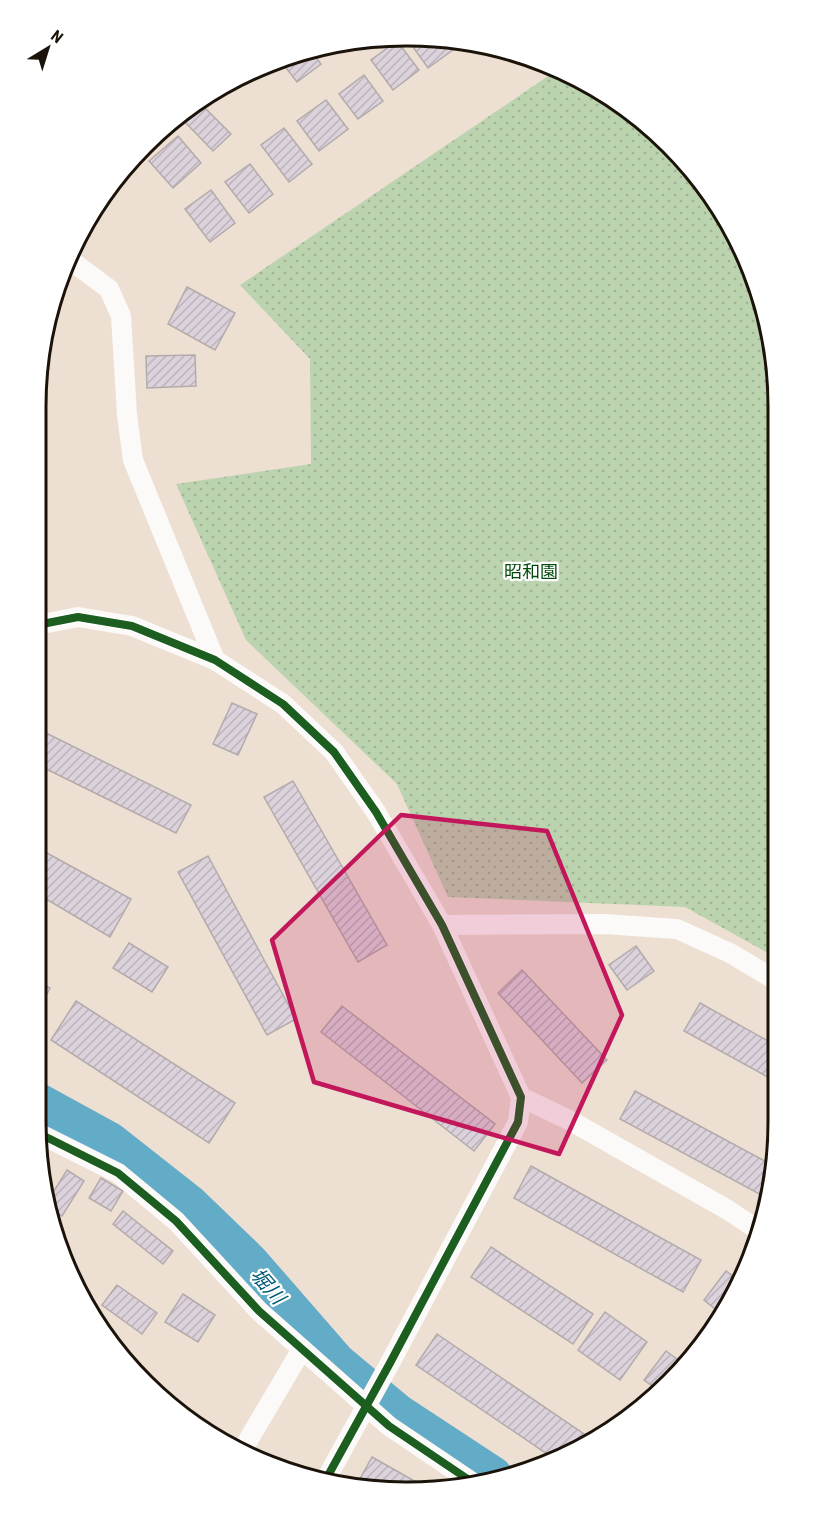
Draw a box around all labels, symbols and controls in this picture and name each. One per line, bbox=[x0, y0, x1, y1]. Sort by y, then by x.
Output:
north arrow bbox=[18, 18, 78, 78]
text: N bbox=[47, 26, 67, 47]
park label: 昭和園 bbox=[504, 561, 558, 582]
water label: 堀川 bbox=[246, 1263, 291, 1310]

